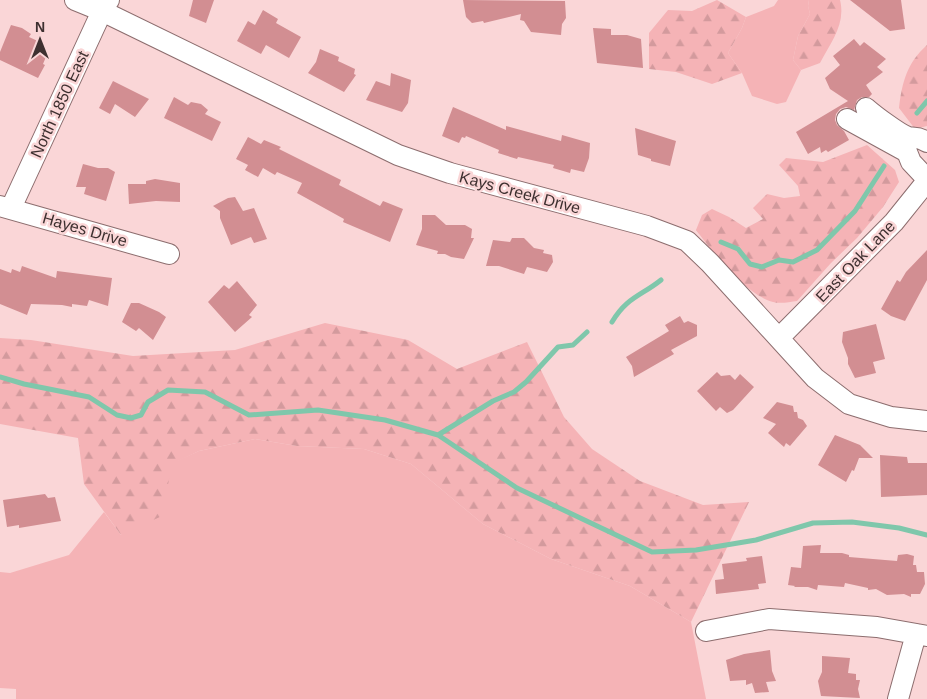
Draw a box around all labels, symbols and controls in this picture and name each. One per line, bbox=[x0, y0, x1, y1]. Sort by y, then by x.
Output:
north arrow bbox=[15, 15, 65, 65]
text: N bbox=[35, 19, 45, 35]
street label: North 1850 East bbox=[27, 48, 92, 160]
street label: Kays Creek Drive bbox=[458, 168, 582, 217]
street label: Hayes Drive bbox=[41, 209, 129, 250]
street label: East Oak Lane bbox=[812, 217, 898, 305]

